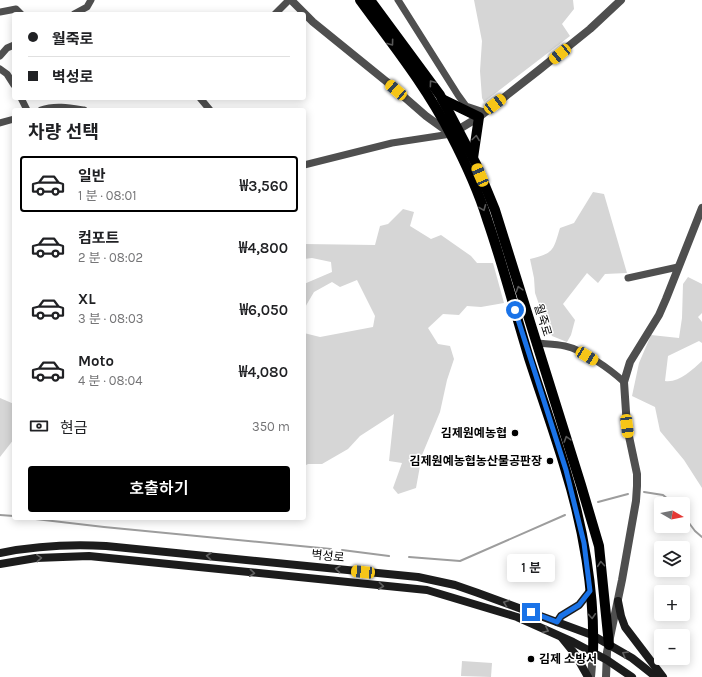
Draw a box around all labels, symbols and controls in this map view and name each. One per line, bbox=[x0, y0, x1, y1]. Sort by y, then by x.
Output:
text: 월죽로 bbox=[52, 30, 93, 48]
one-way arrow bbox=[386, 39, 394, 46]
car bbox=[547, 42, 573, 66]
text: 벽성로 bbox=[52, 68, 93, 86]
car bbox=[383, 78, 409, 102]
one-way arrow bbox=[430, 81, 437, 88]
car bbox=[482, 92, 508, 116]
text: 차량 선택 bbox=[28, 121, 99, 143]
one-way arrow bbox=[471, 134, 480, 141]
car bbox=[470, 162, 490, 188]
icon: car bbox=[30, 166, 66, 202]
text: 일반 bbox=[78, 167, 106, 185]
text: ₩3,560 bbox=[240, 177, 288, 195]
text: 1 분 · 08:01 bbox=[78, 188, 137, 203]
one-way arrow bbox=[478, 204, 486, 212]
icon: car bbox=[30, 228, 66, 264]
text: 컴포트 bbox=[78, 229, 119, 247]
text: ₩4,800 bbox=[239, 239, 288, 257]
text: 2 분 · 08:02 bbox=[78, 250, 143, 265]
one-way arrow bbox=[516, 285, 524, 292]
icon: car bbox=[30, 290, 66, 326]
text: XL bbox=[78, 290, 96, 308]
text: ₩6,050 bbox=[239, 301, 288, 319]
route start bbox=[506, 301, 524, 319]
street label: 월죽로 bbox=[531, 302, 555, 338]
text: 3 분 · 08:03 bbox=[78, 311, 143, 326]
car bbox=[574, 345, 600, 367]
icon: car bbox=[30, 352, 66, 388]
text: Moto bbox=[78, 352, 114, 370]
text: ₩4,080 bbox=[239, 363, 288, 381]
text: 4 분 · 08:04 bbox=[78, 373, 142, 388]
car bbox=[620, 413, 634, 439]
icon: cash bbox=[28, 415, 50, 437]
text: 현금 bbox=[60, 419, 88, 437]
text: 350 m bbox=[252, 419, 290, 434]
place label: 김제원예농협 bbox=[441, 426, 507, 440]
marker: 김제원예농협 bbox=[510, 428, 520, 438]
one-way arrow bbox=[563, 436, 571, 443]
place label: 김제원예농협농산물공판장 bbox=[410, 454, 542, 468]
marker: 김제원예농협농산물공판장 bbox=[545, 456, 555, 466]
button: 호출하기 bbox=[28, 466, 290, 512]
north arrow bbox=[654, 497, 690, 533]
map controls bbox=[654, 497, 690, 665]
button: layers bbox=[654, 541, 690, 577]
street label: 벽성로 bbox=[311, 547, 345, 565]
one-way arrow bbox=[206, 552, 212, 561]
one-way arrow bbox=[35, 554, 42, 563]
callout: 1 분 bbox=[507, 554, 555, 582]
text: 1 분 bbox=[521, 560, 541, 575]
one-way arrow bbox=[597, 561, 606, 567]
one-way arrow bbox=[335, 565, 341, 574]
car bbox=[350, 565, 376, 579]
one-way arrow bbox=[249, 568, 255, 577]
one-way arrow bbox=[378, 581, 384, 590]
button: + bbox=[654, 585, 690, 621]
one-way arrow bbox=[502, 599, 509, 607]
route end bbox=[522, 603, 540, 621]
one-way arrow bbox=[588, 613, 597, 620]
one-way arrow bbox=[541, 625, 549, 633]
button: − bbox=[654, 629, 690, 665]
place label: 김제 소방서 bbox=[539, 652, 597, 666]
one-way arrow bbox=[622, 652, 629, 659]
marker: 김제 소방서 bbox=[526, 654, 536, 664]

